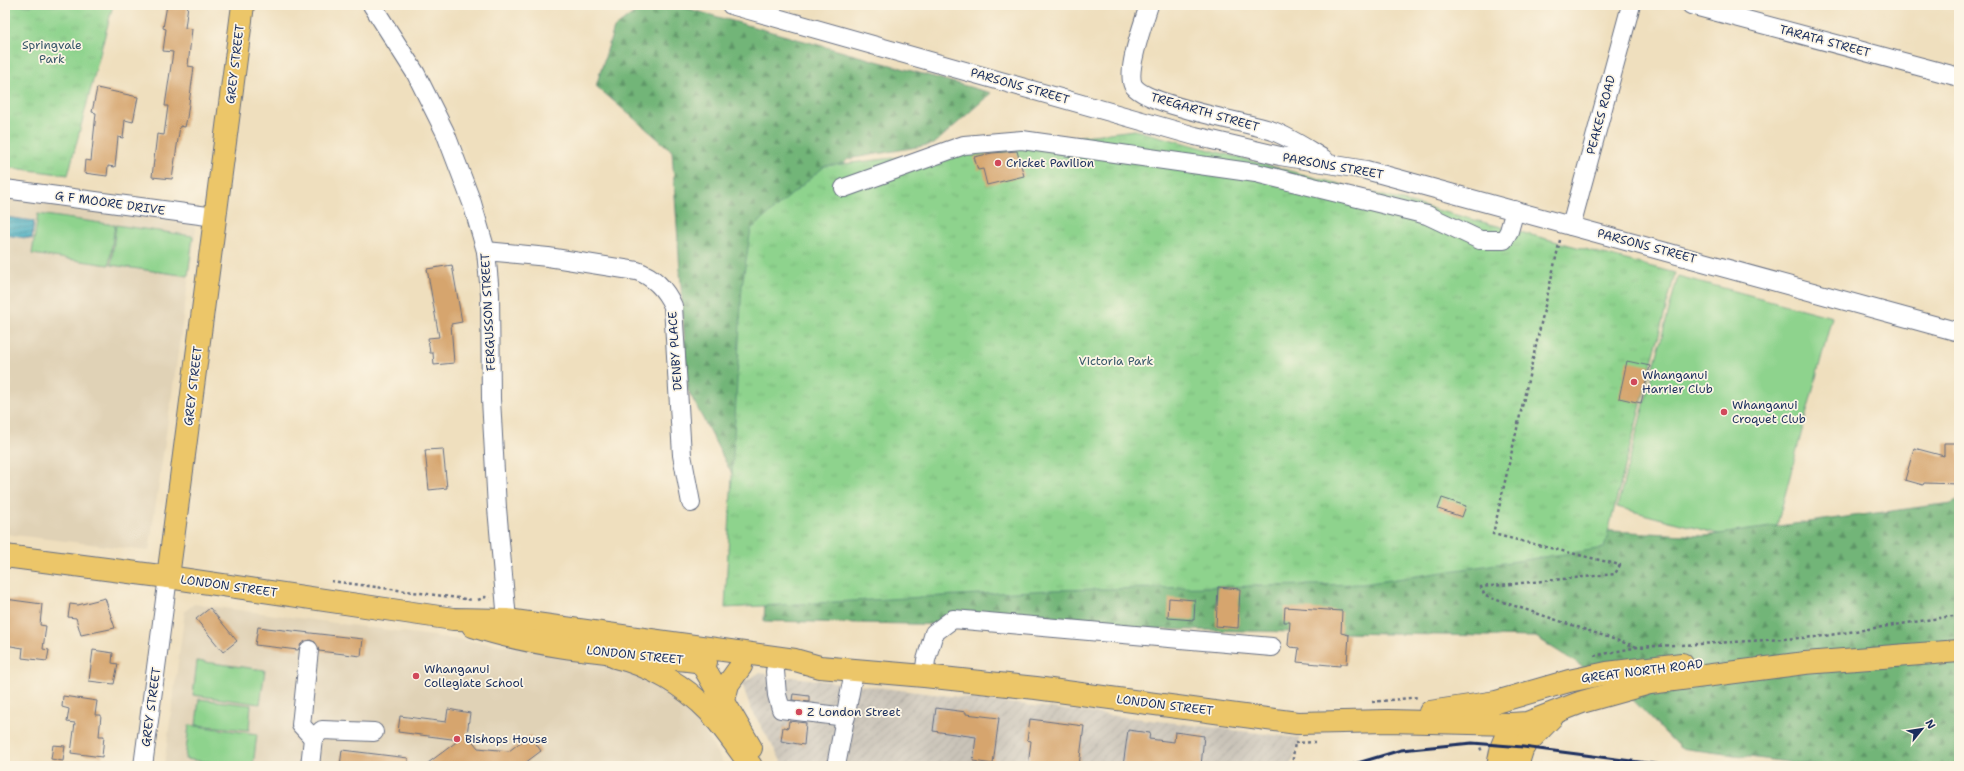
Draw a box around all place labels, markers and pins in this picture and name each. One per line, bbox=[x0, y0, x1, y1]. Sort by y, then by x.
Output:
place label: Cricket Pavilion bbox=[1006, 155, 1094, 171]
marker: Cricket Pavilion bbox=[993, 158, 1003, 168]
place label: Whanganui Harrier Club bbox=[1642, 367, 1713, 397]
marker: Whanganui Harrier Club bbox=[1629, 377, 1639, 387]
place label: Whanganui Croquet Club bbox=[1732, 397, 1806, 427]
marker: Whanganui Croquet Club bbox=[1719, 407, 1729, 417]
place label: Whanganui Collegiate School bbox=[424, 661, 524, 691]
marker: Whanganui Collegiate School bbox=[411, 671, 421, 681]
place label: Z London Street bbox=[807, 704, 901, 720]
marker: Z London Street bbox=[794, 707, 804, 717]
place label: Bishops House bbox=[465, 731, 548, 747]
marker: Bishops House bbox=[452, 734, 462, 744]

